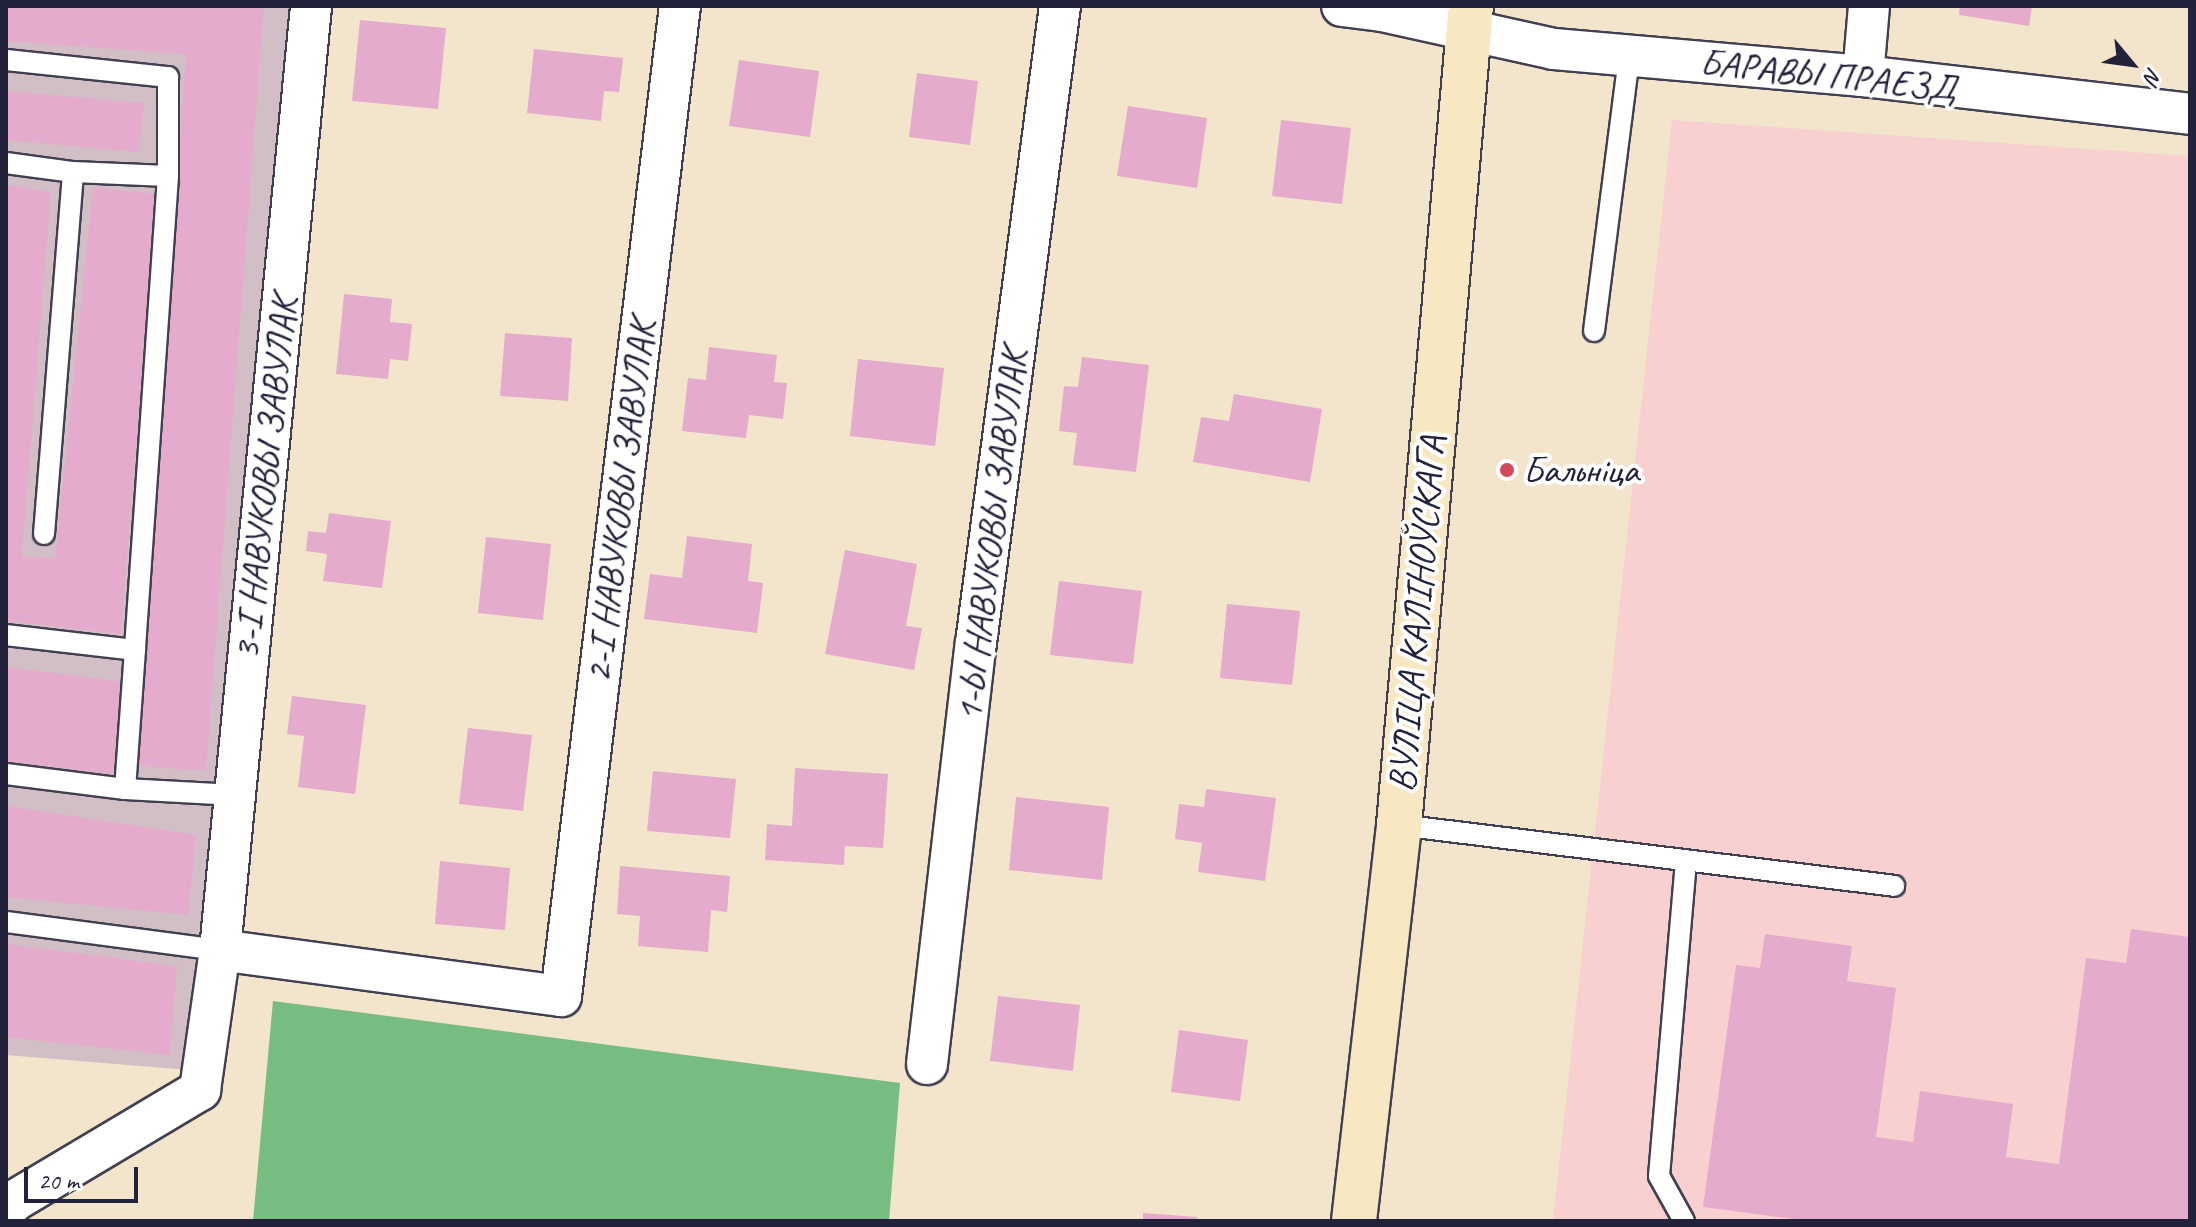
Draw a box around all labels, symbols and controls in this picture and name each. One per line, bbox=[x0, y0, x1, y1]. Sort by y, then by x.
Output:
north arrow bbox=[2092, 24, 2172, 104]
street label: БАРАВЫ ПРАЕЗД bbox=[1698, 39, 1958, 111]
text: N bbox=[2137, 63, 2169, 88]
street label: 3-І НАВУКОВЫ ЗАВУЛАК bbox=[223, 294, 307, 662]
street label: 2-І НАВУКОВЫ ЗАВУЛАК bbox=[575, 317, 665, 685]
street label: 1-Ы НАВУКОВЫ ЗАВУЛАК bbox=[946, 346, 1036, 724]
street label: ВУЛІЦА КАЛІНОЎСКАГА bbox=[1379, 435, 1455, 793]
place label: Бальніца bbox=[1523, 447, 1639, 493]
marker: Бальніца bbox=[1498, 461, 1516, 479]
scale bar bbox=[28, 1151, 142, 1201]
text: 20 m bbox=[38, 1166, 79, 1196]

